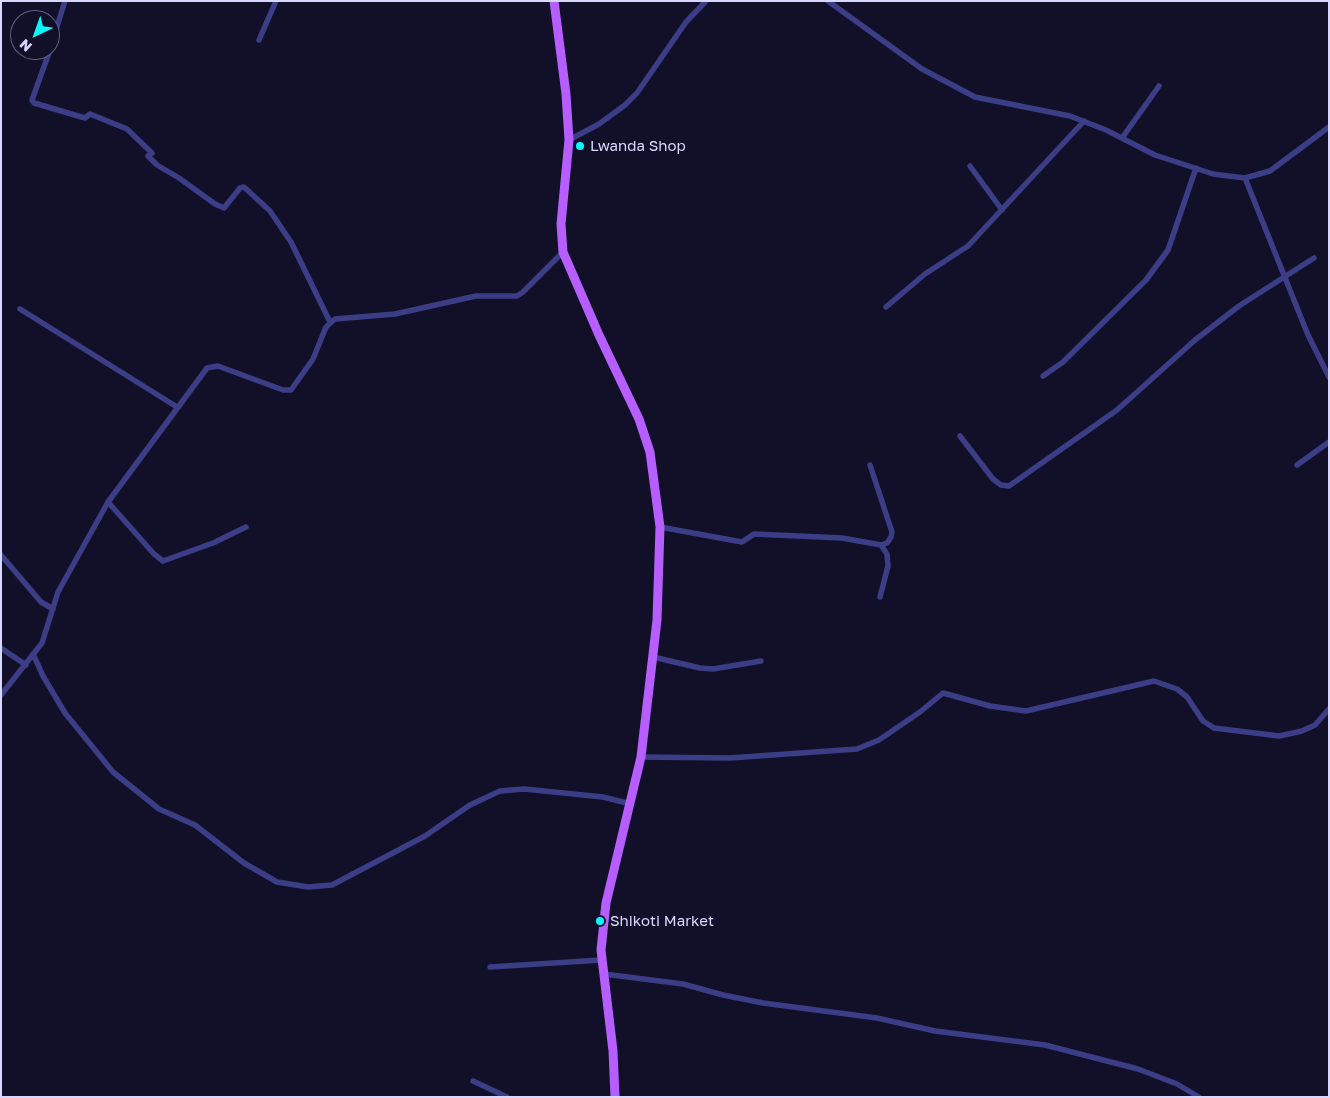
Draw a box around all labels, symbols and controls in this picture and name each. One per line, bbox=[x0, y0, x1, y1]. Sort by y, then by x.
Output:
north arrow bbox=[10, 10, 60, 60]
text: N bbox=[16, 36, 35, 56]
place label: Lwanda Shop bbox=[590, 137, 686, 155]
marker: Lwanda Shop bbox=[574, 140, 586, 152]
place label: Shikoti Market bbox=[610, 912, 714, 930]
marker: Shikoti Market bbox=[594, 915, 606, 927]

